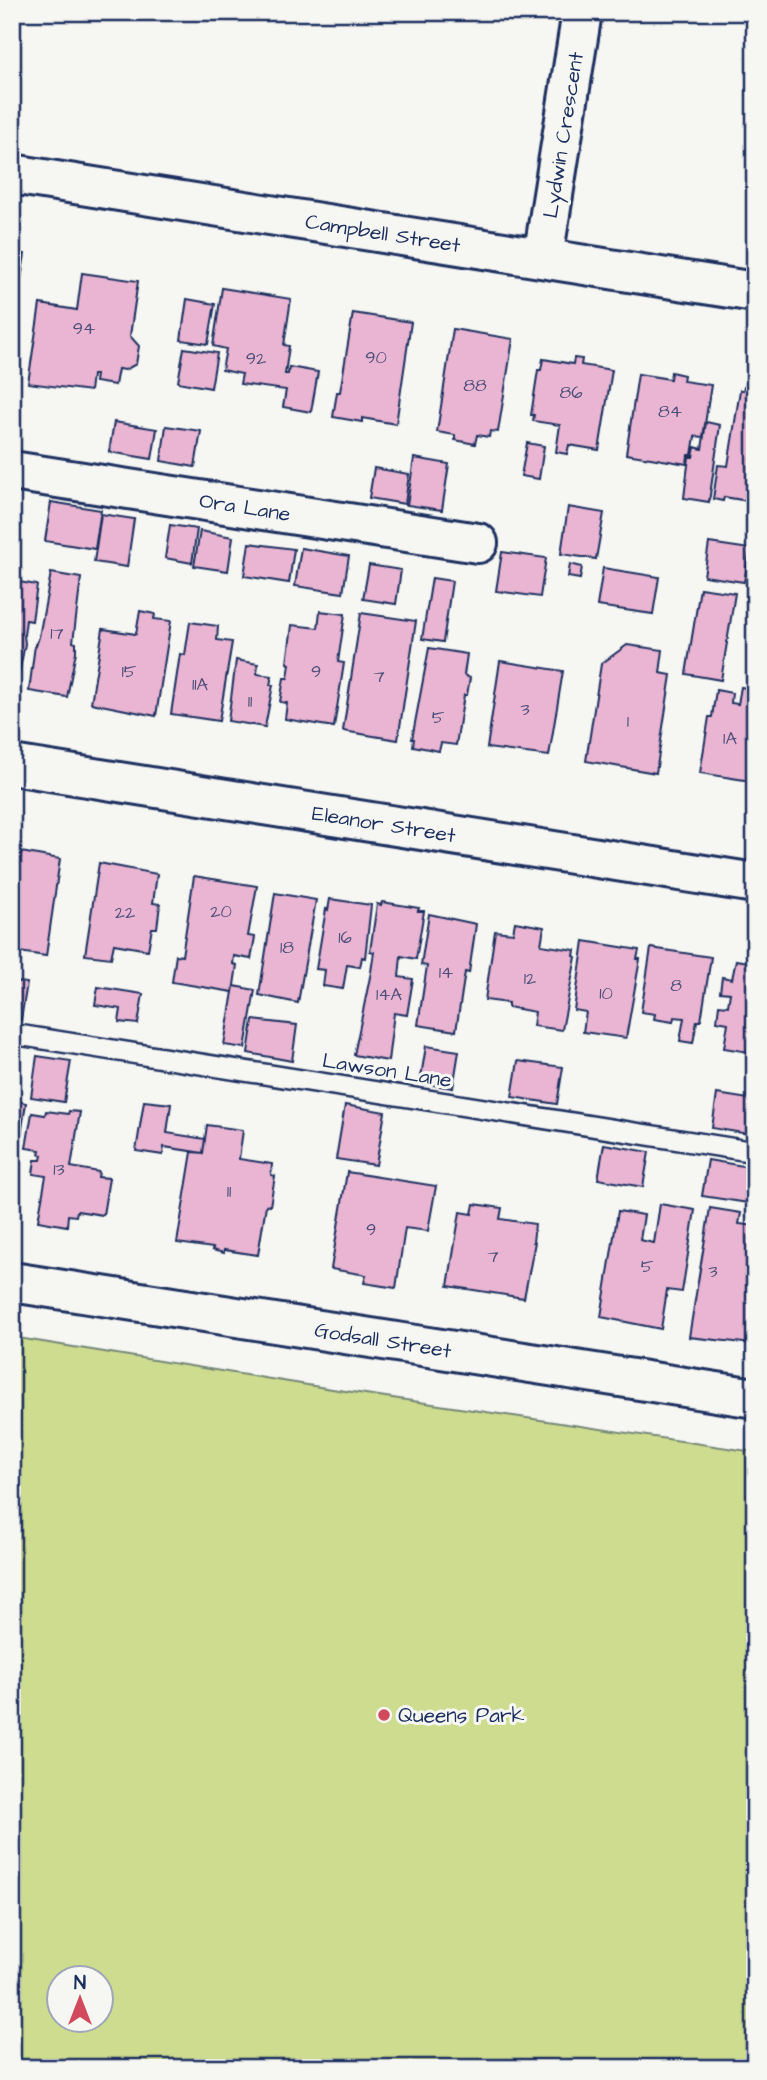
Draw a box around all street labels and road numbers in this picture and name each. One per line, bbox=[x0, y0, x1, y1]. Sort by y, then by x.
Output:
street label: Lydwin Crescent bbox=[536, 49, 593, 221]
street label: Campbell Street bbox=[303, 207, 463, 261]
street label: Ora Lane bbox=[197, 486, 293, 529]
street label: Eleanor Street bbox=[310, 799, 458, 850]
street label: Lawson Lane bbox=[320, 1046, 454, 1095]
street label: Godsall Street bbox=[312, 1315, 454, 1366]

